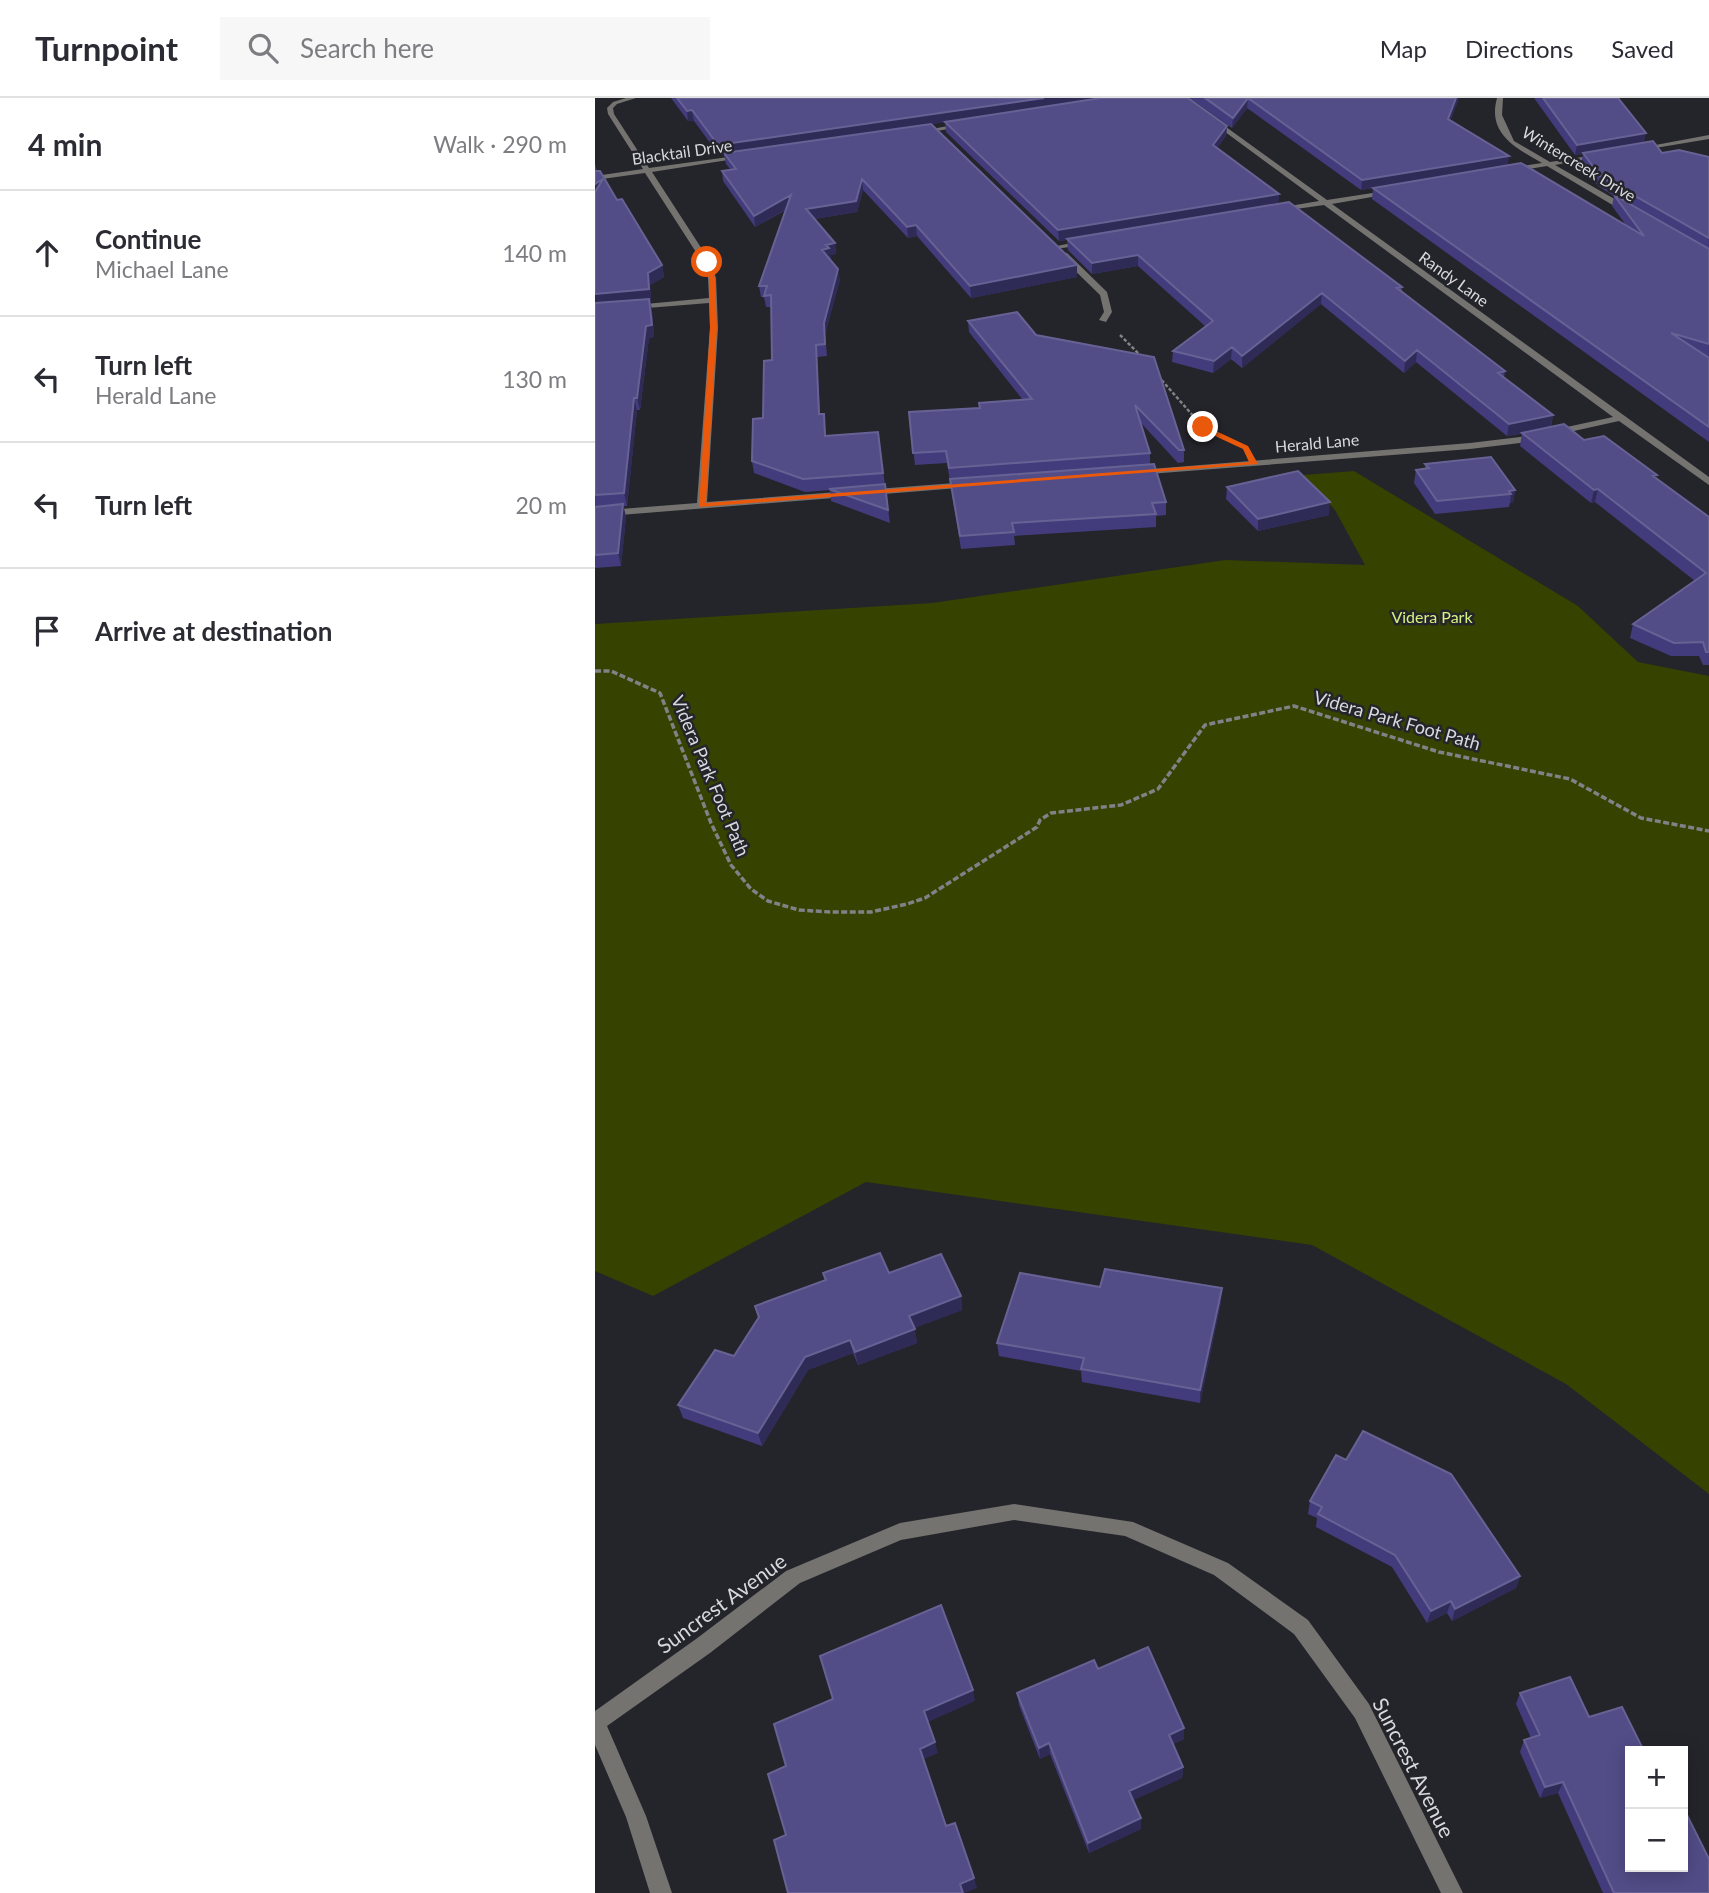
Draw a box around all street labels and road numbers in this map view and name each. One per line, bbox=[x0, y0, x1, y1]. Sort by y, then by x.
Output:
street label: Wintercreek Drive bbox=[1519, 122, 1640, 205]
street label: Blacktail Drive bbox=[630, 135, 733, 168]
street label: Randy Lane bbox=[1416, 247, 1493, 310]
street label: Herald Lane bbox=[1274, 429, 1360, 456]
street label: Videra Park Foot Path bbox=[1311, 686, 1483, 754]
street label: Videra Park Foot Path bbox=[667, 692, 755, 859]
street label: Suncrest Avenue bbox=[652, 1547, 791, 1658]
street label: Suncrest Avenue bbox=[1368, 1693, 1460, 1841]

